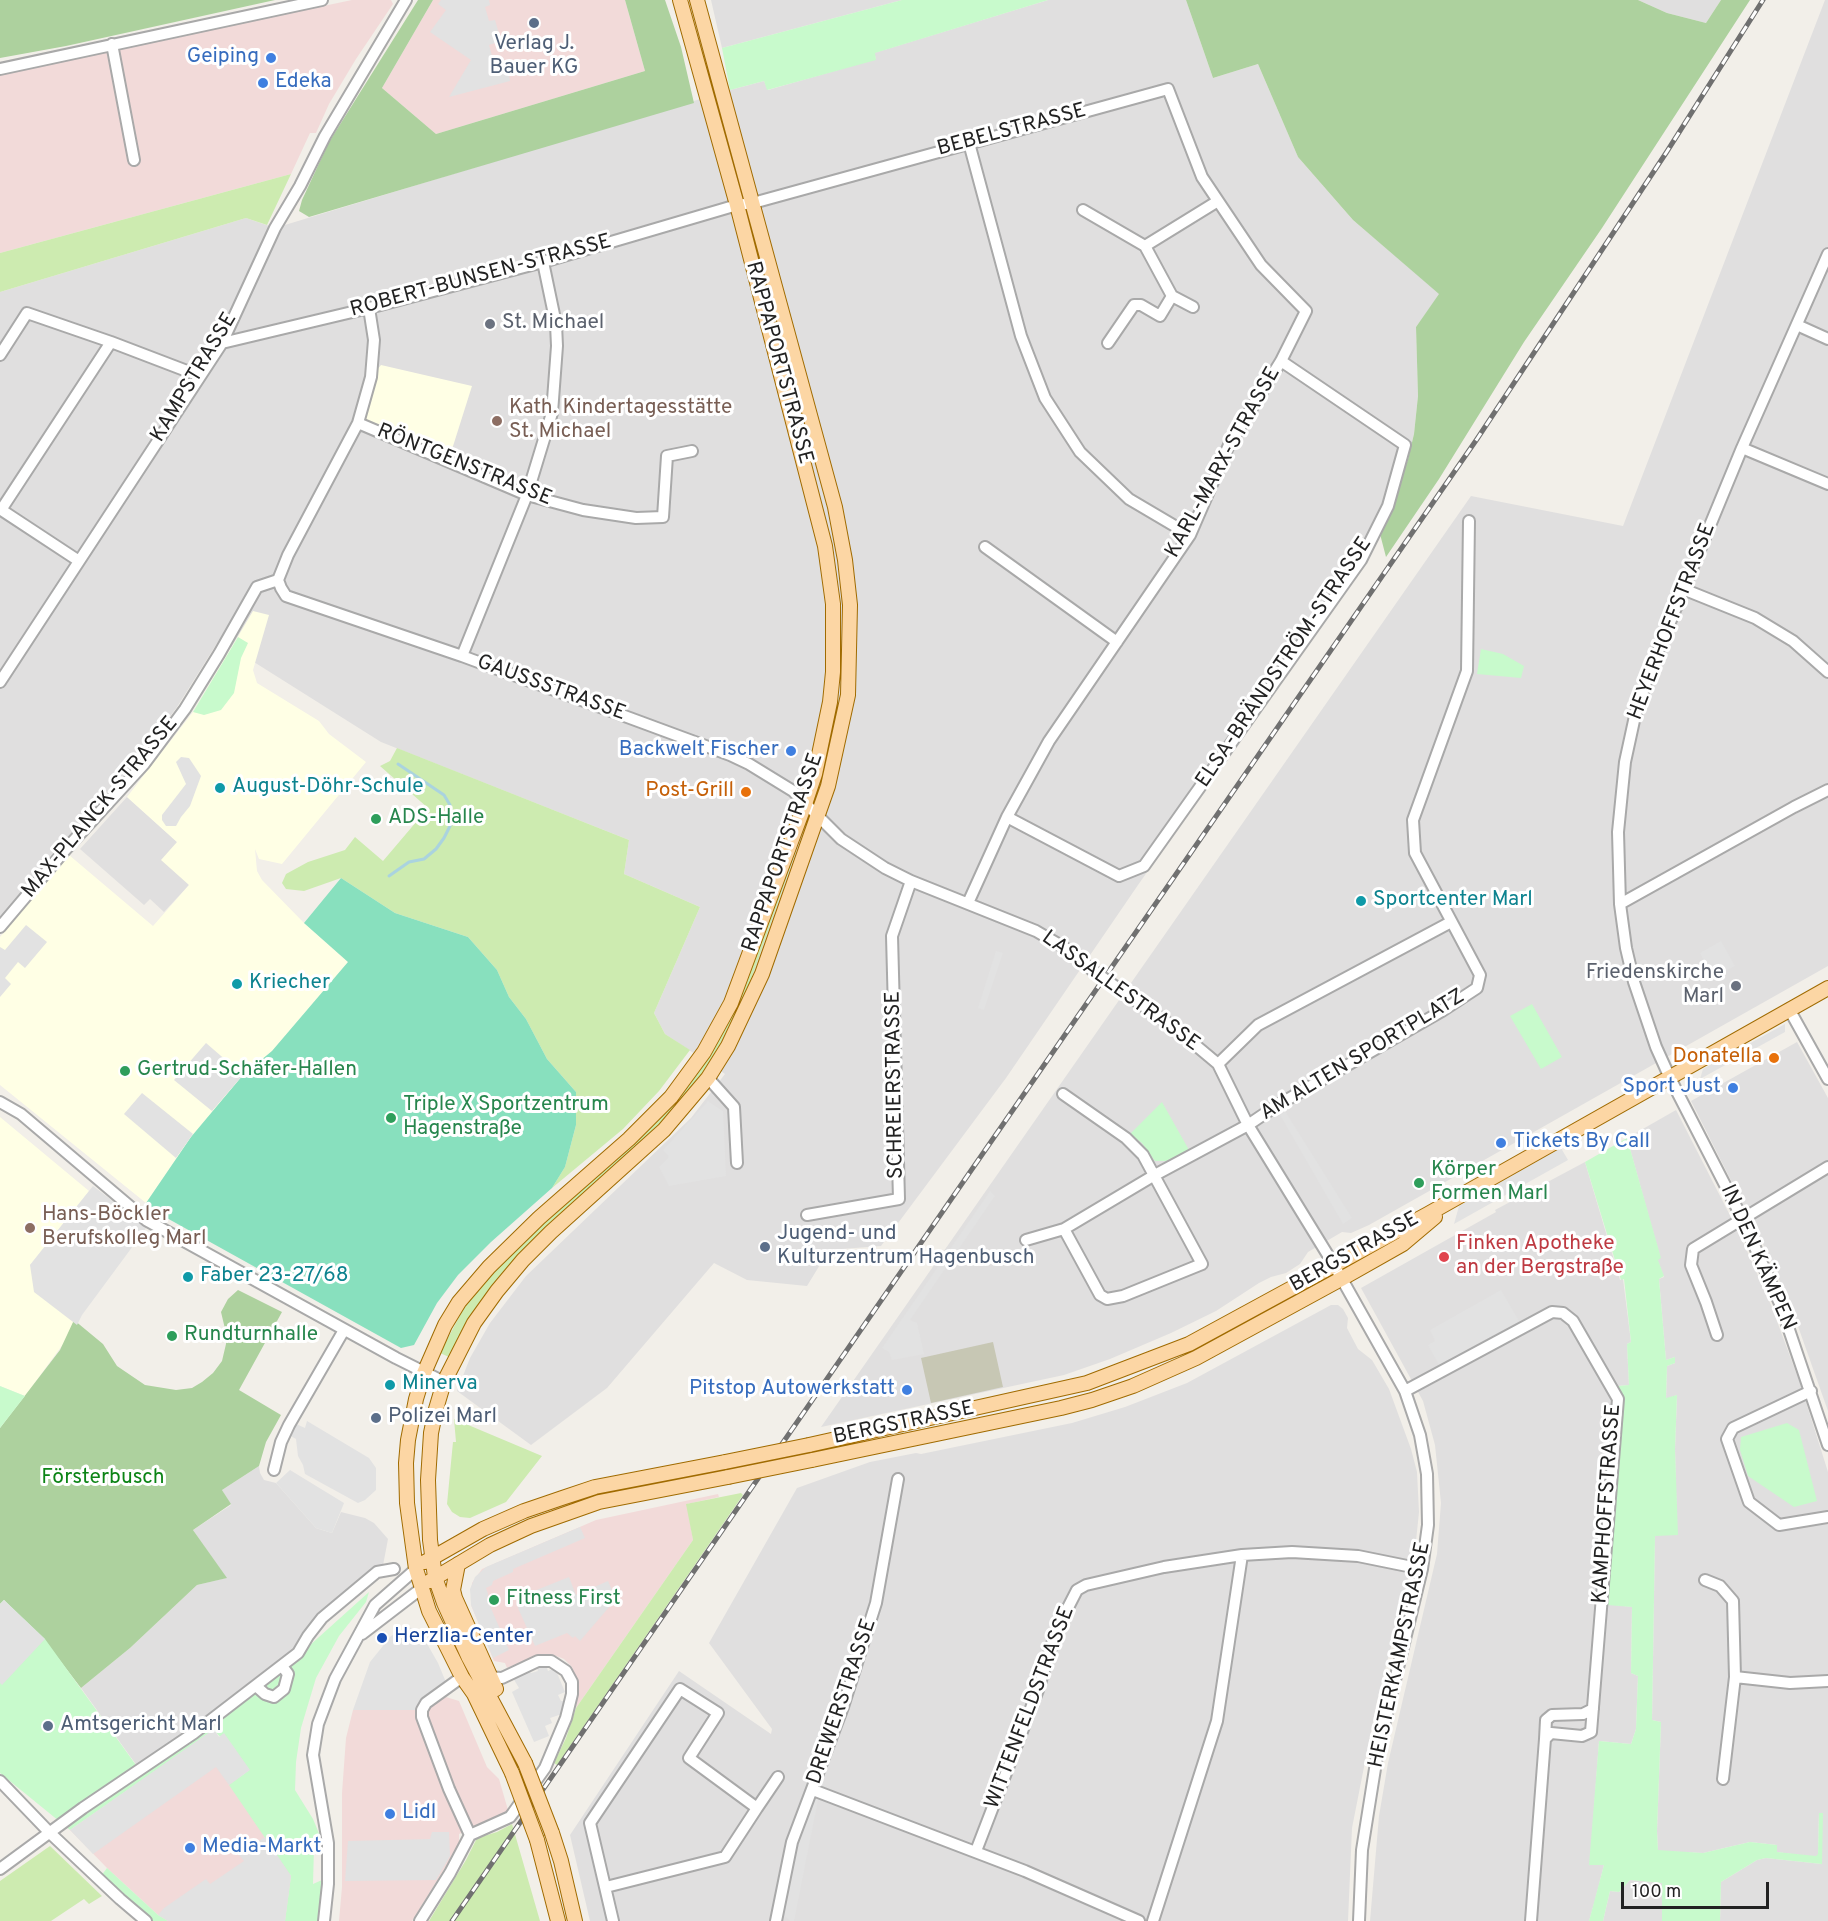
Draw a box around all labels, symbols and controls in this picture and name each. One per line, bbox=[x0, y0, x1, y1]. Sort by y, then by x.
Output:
marker: Verlag J. Bauer KG bbox=[527, 16, 541, 30]
place label: Verlag J. Bauer KG bbox=[490, 32, 578, 82]
place label: Geiping bbox=[187, 45, 259, 71]
marker: Geiping bbox=[264, 51, 278, 65]
place label: Edeka bbox=[275, 70, 332, 96]
marker: Edeka bbox=[256, 76, 270, 90]
street label: BEBELSTRASSE bbox=[935, 99, 1089, 163]
street label: ROBERT-BUNSEN-STRASSE bbox=[348, 230, 614, 324]
street label: RAPPAPORTSTRASSE bbox=[739, 259, 817, 467]
street label: KAMPSTRASSE bbox=[146, 309, 244, 447]
place label: St. Michael bbox=[502, 311, 604, 337]
marker: St. Michael bbox=[483, 317, 497, 331]
street label: KARL-MARX-STRASSE bbox=[1161, 363, 1287, 563]
place label: Kath. Kindertagesstätte St. Michael bbox=[509, 396, 732, 446]
marker: Kath. Kindertagesstätte St. Michael bbox=[490, 414, 504, 428]
street label: RÖNTGENSTRASSE bbox=[373, 419, 555, 513]
street label: HEYERHOFFSTRASSE bbox=[1624, 520, 1722, 724]
street label: ELSA-BRÄNDSTRÖM-STRASSE bbox=[1192, 533, 1378, 793]
street label: GAUSSSTRASSE bbox=[473, 650, 629, 728]
street label: MAX-PLANCK-STRASSE bbox=[18, 712, 184, 904]
place label: Backwelt Fischer bbox=[619, 738, 779, 764]
marker: Backwelt Fischer bbox=[784, 744, 798, 758]
street label: RAPPAPORTSTRASSE bbox=[738, 750, 830, 956]
place label: August-Döhr-Schule bbox=[232, 775, 424, 801]
place label: Post-Grill bbox=[645, 779, 734, 805]
marker: August-Döhr-Schule bbox=[213, 781, 227, 795]
marker: Post-Grill bbox=[739, 785, 753, 799]
place label: ADS-Halle bbox=[388, 806, 484, 832]
marker: ADS-Halle bbox=[369, 812, 383, 826]
place label: Sportcenter Marl bbox=[1373, 888, 1533, 914]
marker: Sportcenter Marl bbox=[1354, 894, 1368, 908]
street label: LASSALLESTRASSE bbox=[1036, 926, 1204, 1058]
place label: Friedenskirche Marl bbox=[1586, 961, 1724, 1011]
place label: Kriecher bbox=[249, 971, 330, 997]
marker: Kriecher bbox=[230, 977, 244, 991]
marker: Friedenskirche Marl bbox=[1729, 979, 1743, 993]
street label: AM ALTEN SPORTPLATZ bbox=[1256, 985, 1470, 1127]
street label: SCHREIERSTRASSE bbox=[882, 991, 910, 1179]
place label: Donatella bbox=[1673, 1045, 1762, 1071]
marker: Donatella bbox=[1767, 1051, 1781, 1065]
place label: Gertrud-Schäfer-Hallen bbox=[137, 1058, 357, 1084]
marker: Gertrud-Schäfer-Hallen bbox=[118, 1064, 132, 1078]
place label: Sport Just bbox=[1622, 1075, 1721, 1101]
marker: Sport Just bbox=[1726, 1081, 1740, 1095]
place label: Triple X Sportzentrum Hagenstraße bbox=[403, 1093, 609, 1143]
marker: Triple X Sportzentrum Hagenstraße bbox=[384, 1111, 398, 1125]
place label: Tickets By Call bbox=[1513, 1130, 1650, 1156]
marker: Tickets By Call bbox=[1494, 1136, 1508, 1150]
place label: Körper Formen Marl bbox=[1431, 1158, 1548, 1208]
marker: Körper Formen Marl bbox=[1412, 1176, 1426, 1190]
street label: IN DEN KÄMPEN bbox=[1714, 1181, 1800, 1335]
place label: Hans-Böckler Berufskolleg Marl bbox=[42, 1203, 206, 1253]
street label: BERGSTRASSE bbox=[1286, 1207, 1424, 1299]
marker: Hans-Böckler Berufskolleg Marl bbox=[23, 1221, 37, 1235]
place label: Jugend- und Kulturzentrum Hagenbusch bbox=[777, 1222, 1035, 1272]
place label: Finken Apotheke an der Bergstraße bbox=[1456, 1232, 1624, 1282]
marker: Jugend- und Kulturzentrum Hagenbusch bbox=[758, 1240, 772, 1254]
marker: Finken Apotheke an der Bergstraße bbox=[1437, 1250, 1451, 1264]
place label: Faber 23-27/68 bbox=[200, 1264, 349, 1290]
marker: Faber 23-27/68 bbox=[181, 1270, 195, 1284]
place label: Rundturnhalle bbox=[184, 1323, 318, 1349]
marker: Rundturnhalle bbox=[165, 1329, 179, 1343]
place label: Minerva bbox=[402, 1372, 478, 1398]
place label: Pitstop Autowerkstatt bbox=[689, 1377, 895, 1403]
marker: Minerva bbox=[383, 1378, 397, 1392]
marker: Pitstop Autowerkstatt bbox=[900, 1383, 914, 1397]
street label: BERGSTRASSE bbox=[831, 1397, 977, 1451]
street label: KAMPHOFFSTRASSE bbox=[1588, 1403, 1628, 1605]
place label: Polizei Marl bbox=[388, 1405, 497, 1431]
marker: Polizei Marl bbox=[369, 1411, 383, 1425]
park label: Försterbusch bbox=[41, 1466, 165, 1492]
street label: HEISTERKAMPSTRASSE bbox=[1365, 1540, 1437, 1770]
place label: Fitness First bbox=[506, 1587, 621, 1613]
marker: Fitness First bbox=[487, 1593, 501, 1607]
street label: WITTENFELDSTRASSE bbox=[981, 1603, 1081, 1813]
street label: DREWERSTRASSE bbox=[803, 1616, 883, 1788]
place label: Herzlia-Center bbox=[394, 1625, 533, 1651]
marker: Herzlia-Center bbox=[375, 1631, 389, 1645]
place label: Amtsgericht Marl bbox=[60, 1713, 222, 1739]
marker: Amtsgericht Marl bbox=[41, 1719, 55, 1733]
place label: Lidl bbox=[402, 1801, 436, 1827]
marker: Lidl bbox=[383, 1807, 397, 1821]
place label: Media-Markt bbox=[202, 1835, 321, 1861]
marker: Media-Markt bbox=[183, 1841, 197, 1855]
scale bar bbox=[1624, 1870, 1772, 1908]
text: 100 m bbox=[1632, 1881, 1681, 1904]

